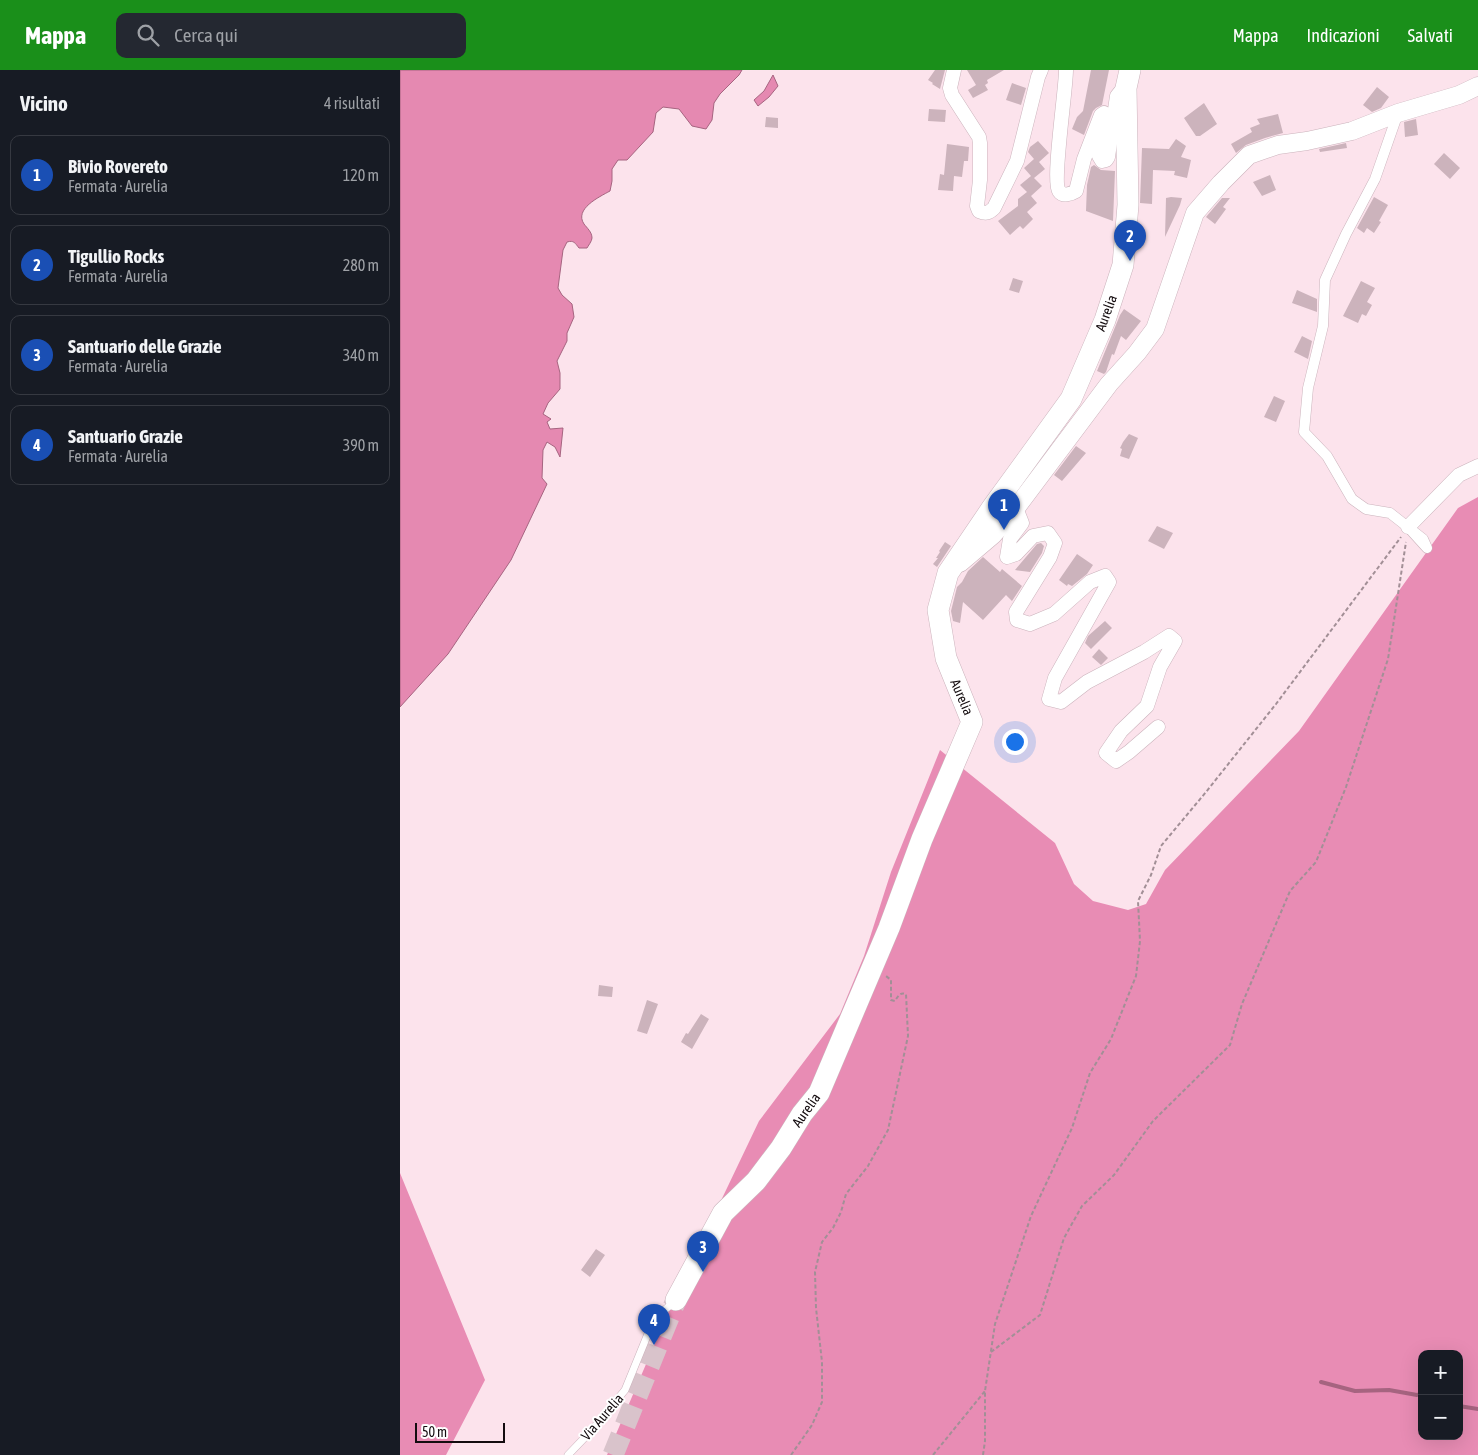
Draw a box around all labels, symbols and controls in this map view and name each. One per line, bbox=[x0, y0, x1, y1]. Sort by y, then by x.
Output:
search box bbox=[116, 13, 466, 58]
icon: search bbox=[134, 21, 162, 49]
text: Mappa bbox=[25, 22, 86, 49]
text: Cerca qui bbox=[174, 24, 238, 46]
text: Mappa bbox=[1233, 25, 1279, 46]
text: Indicazioni bbox=[1307, 25, 1380, 46]
text: Salvati bbox=[1408, 25, 1453, 46]
text: Vicino bbox=[20, 91, 68, 115]
text: 4 risultati bbox=[324, 94, 380, 112]
text: Bivio Rovereto bbox=[68, 155, 168, 177]
text: 1 bbox=[33, 166, 41, 184]
text: 120 m bbox=[343, 166, 379, 184]
text: Fermata · Aurelia bbox=[68, 177, 168, 195]
pin: 2 bbox=[1114, 220, 1146, 261]
text: Tigullio Rocks bbox=[68, 245, 164, 267]
text: 2 bbox=[33, 256, 41, 274]
text: 280 m bbox=[343, 256, 379, 274]
text: Fermata · Aurelia bbox=[68, 267, 168, 285]
street label: Aurelia bbox=[1092, 293, 1120, 333]
text: Santuario delle Grazie bbox=[68, 335, 222, 357]
text: 3 bbox=[33, 346, 41, 364]
text: 340 m bbox=[343, 346, 379, 364]
text: Fermata · Aurelia bbox=[68, 357, 168, 375]
text: Santuario Grazie bbox=[68, 425, 183, 447]
text: 4 bbox=[33, 436, 41, 454]
text: 390 m bbox=[343, 436, 379, 454]
text: Fermata · Aurelia bbox=[68, 447, 168, 465]
pin: 1 bbox=[988, 489, 1020, 530]
street label: Aurelia bbox=[947, 677, 977, 717]
your location bbox=[1002, 729, 1028, 755]
street label: Aurelia bbox=[789, 1090, 823, 1130]
pin: 3 bbox=[687, 1231, 719, 1272]
pin: 4 bbox=[638, 1304, 670, 1345]
map controls bbox=[1418, 1350, 1463, 1440]
button: + bbox=[1418, 1350, 1463, 1395]
street label: Via Aurelia bbox=[578, 1391, 626, 1443]
button: − bbox=[1418, 1395, 1463, 1440]
scale bar bbox=[415, 1420, 505, 1443]
text: 50 m bbox=[422, 1424, 447, 1440]

